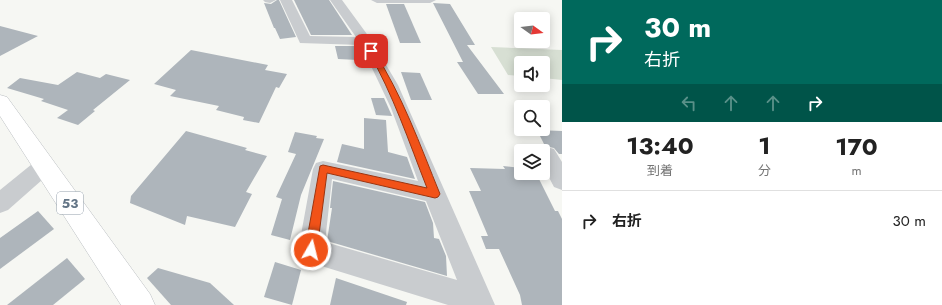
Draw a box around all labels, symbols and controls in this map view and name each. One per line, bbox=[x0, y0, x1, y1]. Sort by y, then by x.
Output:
text: 30 m bbox=[644, 7, 711, 48]
north arrow bbox=[514, 12, 550, 48]
map controls bbox=[514, 12, 550, 180]
icon: right bbox=[578, 16, 630, 68]
pin bbox=[354, 34, 388, 68]
icon: arrive bbox=[360, 40, 382, 62]
text: 右折 bbox=[644, 47, 680, 73]
button: sound bbox=[514, 56, 550, 92]
icon: left bbox=[678, 92, 700, 114]
icon: ahead bbox=[720, 92, 742, 114]
icon: ahead bbox=[762, 92, 784, 114]
icon: right bbox=[804, 92, 826, 114]
button: search bbox=[514, 100, 550, 136]
text: 13:40 bbox=[626, 128, 694, 163]
text: 1 bbox=[758, 128, 771, 163]
text: 170 bbox=[835, 129, 878, 164]
button: layers bbox=[514, 144, 550, 180]
text: 到着 bbox=[647, 161, 673, 180]
text: 分 bbox=[758, 161, 771, 180]
text: m bbox=[851, 161, 862, 180]
road number: 53 bbox=[57, 192, 83, 214]
icon: right bbox=[578, 210, 600, 232]
text: 右折 bbox=[612, 210, 642, 232]
text: 30 m bbox=[893, 210, 926, 232]
position arrow bbox=[290, 229, 332, 271]

